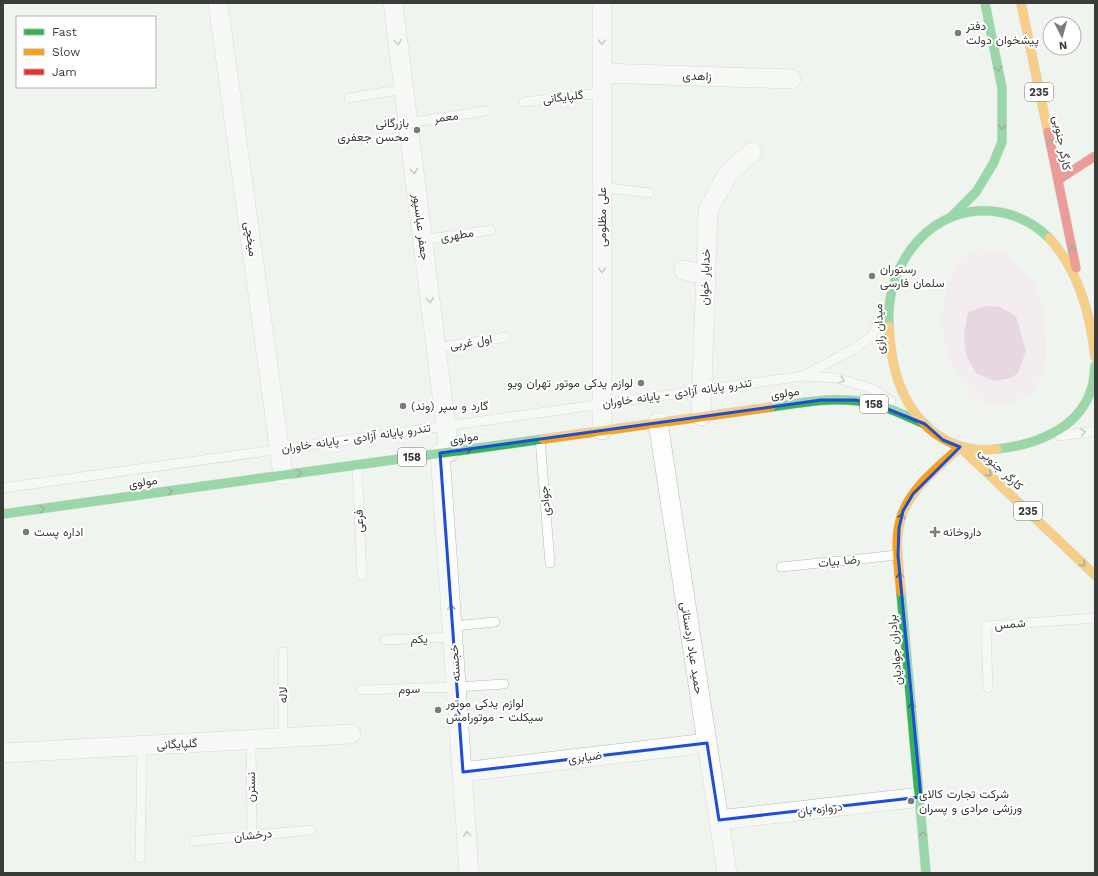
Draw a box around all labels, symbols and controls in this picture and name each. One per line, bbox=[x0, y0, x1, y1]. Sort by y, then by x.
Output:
legend bbox=[16, 16, 156, 88]
north arrow bbox=[1042, 16, 1082, 56]
place label: دفتر پیشخوان دولت bbox=[965, 19, 1039, 48]
text: Fast bbox=[52, 25, 77, 39]
marker: دفتر پیشخوان دولت bbox=[953, 28, 963, 38]
one-way arrow bbox=[393, 39, 402, 45]
one-way arrow bbox=[598, 39, 606, 45]
text: N bbox=[1058, 39, 1068, 52]
text: Slow bbox=[52, 45, 80, 59]
text: Jam bbox=[52, 65, 77, 79]
one-way arrow bbox=[994, 66, 1002, 72]
street label: زاهدی bbox=[682, 68, 712, 85]
road number: 235 bbox=[1025, 83, 1053, 101]
street label: گلپایگانی bbox=[542, 88, 584, 107]
street label: معمر bbox=[432, 108, 459, 127]
street label: کارگر جنوبی bbox=[1049, 114, 1074, 172]
place label: بازرگانی محسن جعفری bbox=[338, 116, 409, 145]
one-way arrow bbox=[998, 124, 1006, 130]
marker: بازرگانی محسن جعفری bbox=[412, 125, 422, 135]
one-way arrow bbox=[1046, 139, 1054, 145]
one-way arrow bbox=[409, 168, 418, 174]
street label: علی مظلومی bbox=[595, 187, 610, 247]
street label: جعفر عباسپور bbox=[409, 192, 432, 261]
street label: میخچی bbox=[241, 221, 260, 257]
street label: مطهری bbox=[439, 225, 475, 246]
one-way arrow bbox=[1068, 245, 1076, 252]
street label: خدایار خوان bbox=[697, 248, 714, 306]
place label: رستوران سلمان فارسی bbox=[880, 262, 945, 291]
one-way arrow bbox=[598, 267, 606, 273]
marker: رستوران سلمان فارسی bbox=[867, 271, 877, 281]
one-way arrow bbox=[425, 297, 434, 303]
street label: میدان رازی bbox=[871, 303, 888, 355]
street label: اول غربی bbox=[449, 332, 493, 353]
one-way arrow bbox=[838, 375, 845, 384]
place label: لوازم یدکی موتور تهران ویو bbox=[507, 376, 633, 391]
street label: تندرو پایانه آزادی - پایانه خاوران bbox=[601, 376, 753, 411]
marker: لوازم یدکی موتور تهران ویو bbox=[636, 378, 646, 388]
street label: مولوی bbox=[770, 384, 800, 403]
road number: 158 bbox=[860, 395, 888, 413]
place label: گارد و سپر (وند) bbox=[411, 399, 488, 414]
marker: گارد و سپر (وند) bbox=[398, 401, 408, 411]
street label: تندرو پایانه آزادی - پایانه خاوران bbox=[280, 421, 432, 456]
one-way arrow bbox=[1080, 428, 1086, 437]
street label: مولوی bbox=[449, 429, 479, 448]
one-way arrow bbox=[466, 445, 473, 454]
street label: کارگر جنوبی bbox=[975, 445, 1026, 494]
road number: 158 bbox=[398, 448, 426, 466]
one-way arrow bbox=[296, 469, 302, 478]
one-way arrow bbox=[984, 469, 992, 477]
street label: مولوی bbox=[128, 473, 158, 492]
street label: جوادی bbox=[537, 485, 554, 517]
one-way arrow bbox=[167, 487, 173, 496]
road number: 235 bbox=[1014, 502, 1042, 520]
one-way arrow bbox=[39, 505, 45, 514]
street label: فرعی bbox=[351, 509, 368, 533]
one-way arrow bbox=[897, 513, 906, 520]
place label: اداره پست bbox=[34, 525, 83, 540]
place label: داروخانه bbox=[943, 525, 982, 540]
marker: اداره پست bbox=[21, 527, 31, 537]
marker: داروخانه bbox=[930, 527, 940, 537]
street label: رضا بیات bbox=[817, 552, 861, 571]
one-way arrow bbox=[1078, 559, 1086, 566]
one-way arrow bbox=[895, 572, 904, 578]
street label: حمید عباد اردستانی bbox=[677, 601, 706, 695]
one-way arrow bbox=[447, 604, 456, 610]
street label: برادران جوادیان bbox=[885, 614, 906, 686]
street label: شمس bbox=[994, 616, 1026, 633]
street label: یکم bbox=[410, 632, 428, 647]
street label: خجسته bbox=[447, 644, 463, 682]
street label: سوم bbox=[398, 682, 420, 697]
street label: لاله bbox=[276, 687, 290, 703]
place label: لوازم یدکی موتور سیکلت - موتورامش bbox=[445, 696, 543, 725]
one-way arrow bbox=[907, 702, 916, 708]
marker: لوازم یدکی موتور سیکلت - موتورامش bbox=[433, 705, 443, 715]
street label: گلپایگانی bbox=[156, 736, 198, 753]
street label: ضیابری bbox=[567, 748, 603, 767]
street label: نسترن bbox=[244, 772, 259, 802]
place label: شرکت تجارت کالای ورزشی مرادی و پسران bbox=[919, 787, 1022, 816]
marker: شرکت تجارت کالای ورزشی مرادی و پسران bbox=[906, 796, 916, 806]
street label: دروازه بان bbox=[797, 799, 844, 820]
street label: درخشان bbox=[233, 826, 273, 845]
one-way arrow bbox=[462, 831, 471, 837]
one-way arrow bbox=[919, 831, 928, 837]

